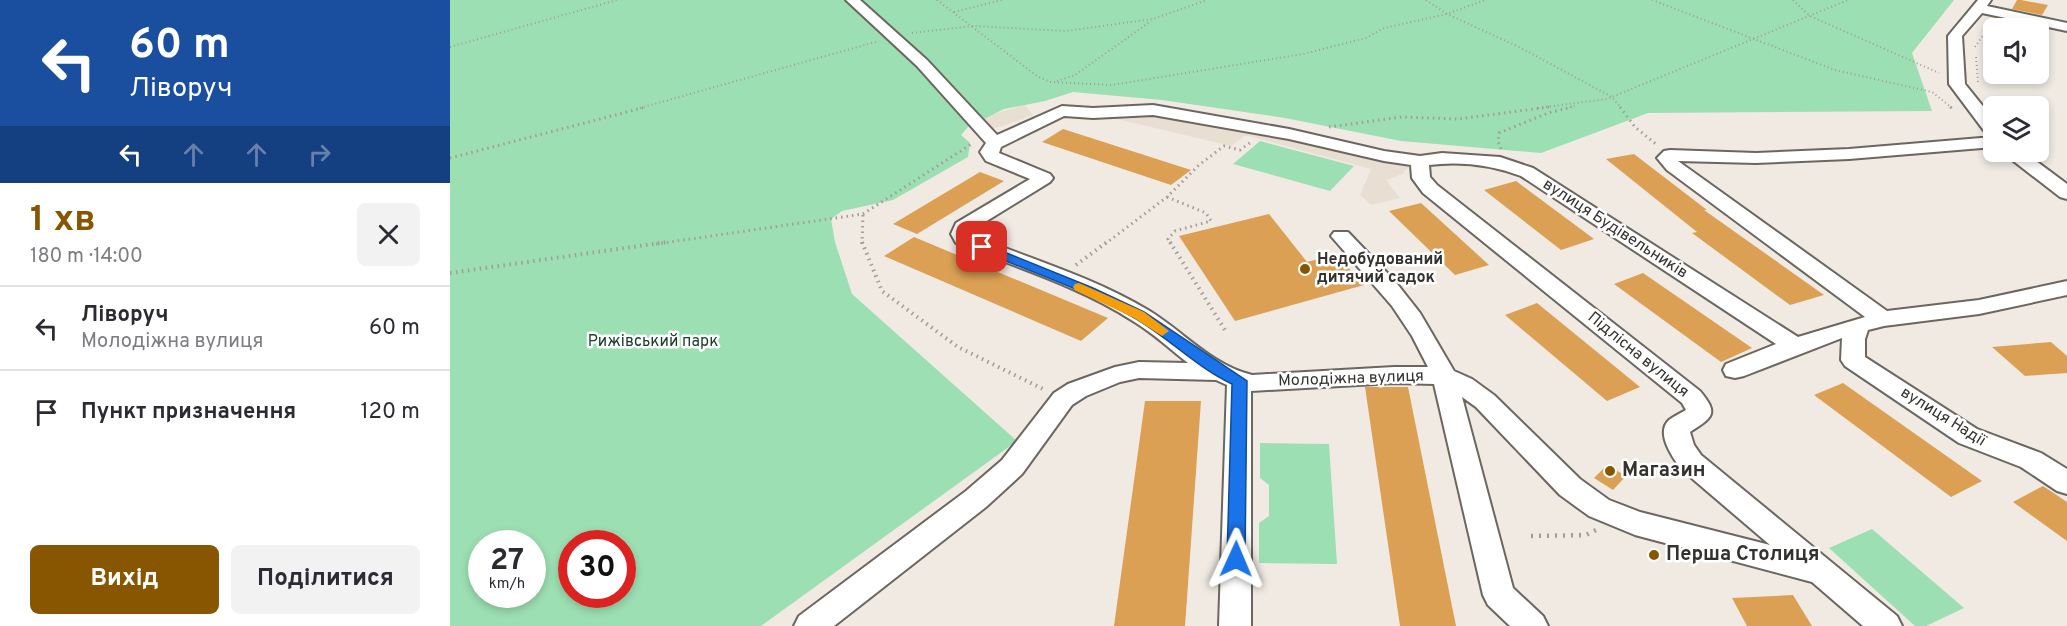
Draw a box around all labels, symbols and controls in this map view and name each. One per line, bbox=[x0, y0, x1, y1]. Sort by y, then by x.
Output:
map controls bbox=[1983, 18, 2049, 162]
button: sound bbox=[1983, 18, 2049, 84]
text: 60 m bbox=[129, 20, 230, 73]
icon: left bbox=[30, 24, 108, 102]
text: Ліворуч bbox=[129, 72, 233, 106]
button: layers bbox=[1983, 96, 2049, 162]
icon: left bbox=[114, 138, 147, 171]
icon: ahead bbox=[177, 138, 210, 171]
icon: ahead bbox=[240, 138, 273, 171]
icon: right bbox=[303, 138, 336, 171]
street label: вулиця Будівельників bbox=[1539, 175, 1691, 283]
text: 1 хв bbox=[30, 198, 96, 244]
button: close bbox=[357, 203, 420, 266]
pin bbox=[956, 221, 1007, 272]
icon: arrive bbox=[965, 230, 998, 263]
text: 180 m · 14:00 bbox=[30, 244, 143, 270]
place label: Недобудований дитячий садок bbox=[1317, 250, 1443, 288]
marker: Недобудований дитячий садок bbox=[1298, 262, 1312, 276]
text: Ліворуч bbox=[81, 302, 169, 329]
street label: Підлісна вулиця bbox=[1583, 308, 1693, 402]
icon: left bbox=[30, 312, 63, 345]
text: 60 m bbox=[369, 315, 420, 342]
text: Молодіжна вулиця bbox=[81, 329, 263, 355]
park label: Рижівський парк bbox=[588, 332, 718, 352]
street label: Молодіжна вулиця bbox=[1278, 366, 1424, 392]
street label: вулиця Надії bbox=[1897, 383, 1990, 452]
icon: arrive bbox=[30, 396, 63, 429]
text: Пункт призначення bbox=[81, 399, 296, 426]
text: 120 m bbox=[360, 399, 420, 426]
place label: Магазин bbox=[1622, 458, 1706, 484]
marker: Магазин bbox=[1603, 464, 1617, 478]
position arrow bbox=[1204, 527, 1268, 591]
speed limit sign: 30 bbox=[558, 530, 636, 608]
place label: Перша Столиця bbox=[1666, 542, 1820, 568]
text: 27 bbox=[490, 543, 524, 580]
button: Вихід bbox=[30, 545, 219, 614]
button: Поділитися bbox=[231, 545, 420, 614]
marker: Перша Столиця bbox=[1647, 548, 1661, 562]
text: km/h bbox=[489, 575, 525, 594]

